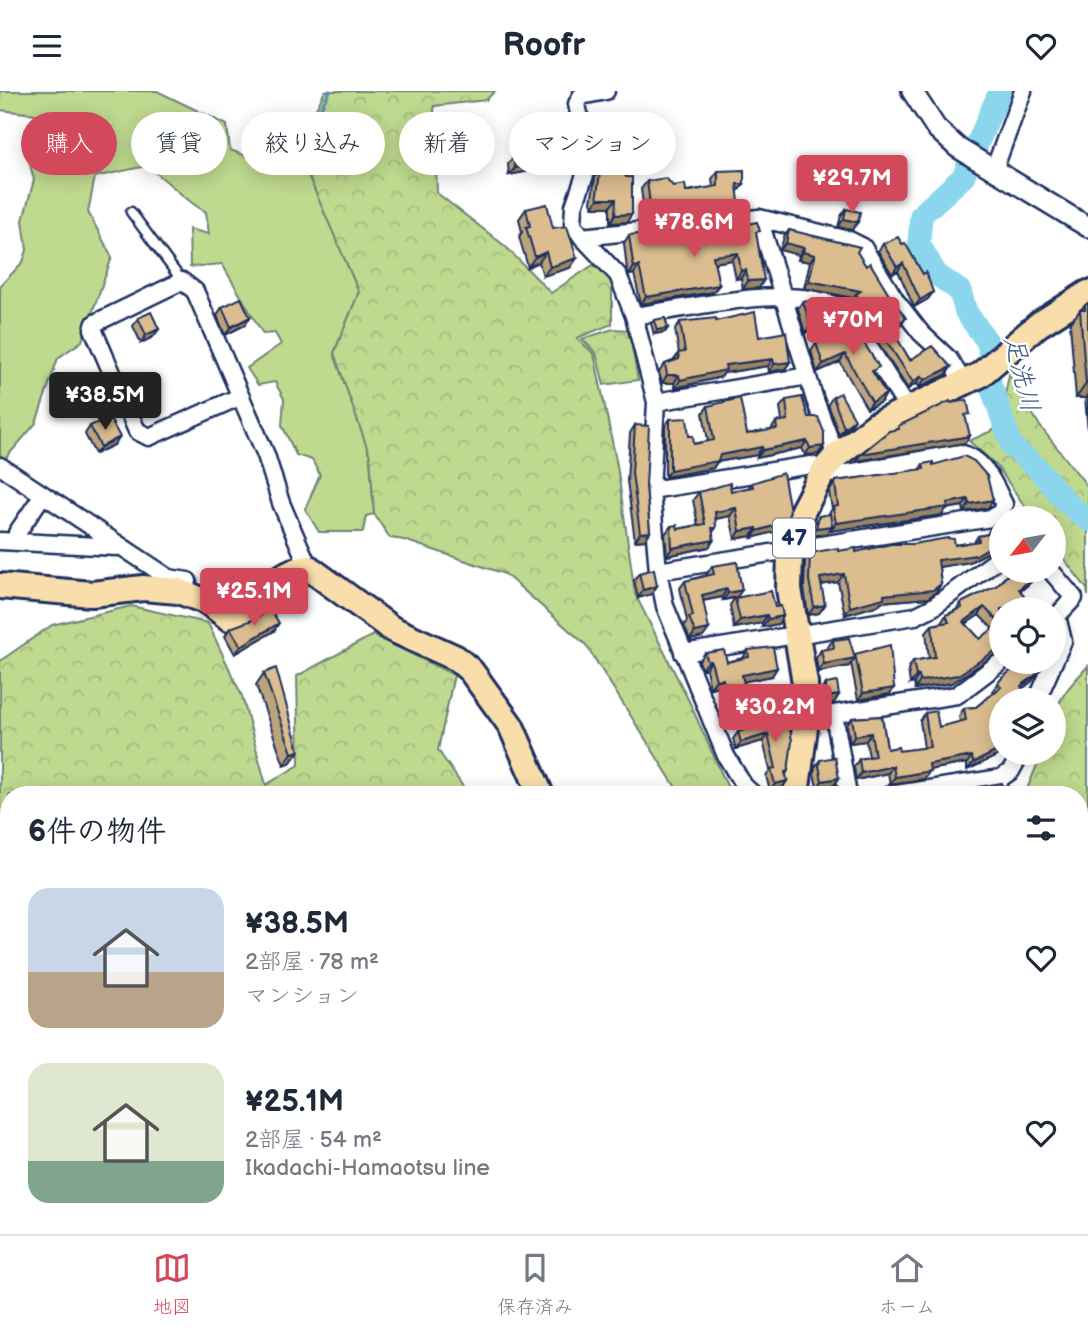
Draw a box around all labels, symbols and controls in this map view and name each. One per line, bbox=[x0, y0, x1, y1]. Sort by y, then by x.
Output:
text: Roofr bbox=[503, 26, 585, 65]
icon: menu bbox=[28, 27, 66, 65]
icon: heart bbox=[1022, 27, 1060, 65]
chip: 購入 bbox=[21, 112, 117, 175]
chip: 賃貸 bbox=[131, 112, 227, 175]
chip: 絞り込み bbox=[241, 112, 385, 175]
chip: 新着 bbox=[399, 112, 495, 175]
chip: マンション bbox=[509, 112, 676, 175]
pin: ¥29.7M bbox=[795, 155, 909, 215]
text: ¥29.7M bbox=[813, 164, 891, 192]
pin: ¥78.6M bbox=[637, 199, 751, 259]
text: ¥78.6M bbox=[654, 208, 734, 236]
pin: ¥70M bbox=[812, 297, 894, 357]
text: ¥70M bbox=[823, 306, 884, 334]
water label: 足洗川 bbox=[997, 332, 1045, 416]
pin: ¥38.5M bbox=[48, 373, 162, 432]
text: ¥38.5M bbox=[65, 381, 145, 409]
north arrow bbox=[989, 506, 1066, 583]
map controls bbox=[989, 506, 1066, 765]
road number: 47 bbox=[773, 519, 815, 557]
pin: ¥25.1M bbox=[197, 568, 311, 628]
text: ¥25.1M bbox=[216, 577, 292, 605]
button: locate bbox=[989, 597, 1066, 674]
pin: ¥30.2M bbox=[718, 685, 832, 744]
button: layers bbox=[989, 688, 1066, 765]
text: ¥30.2M bbox=[735, 693, 815, 721]
icon: filters bbox=[1022, 809, 1060, 847]
text: 6件の物件 bbox=[28, 814, 166, 850]
text: ¥38.5M bbox=[245, 906, 349, 942]
icon: home bbox=[84, 916, 168, 1000]
icon: heart bbox=[1022, 939, 1060, 977]
text: 2部屋 · 78 m² bbox=[245, 948, 379, 976]
text: マンション bbox=[245, 982, 359, 1010]
text: ¥25.1M bbox=[245, 1084, 344, 1120]
icon: home bbox=[84, 1091, 168, 1175]
icon: heart bbox=[1022, 1114, 1060, 1152]
text: 2部屋 · 54 m² bbox=[245, 1126, 382, 1154]
text: Ikadachi-Hamaotsu line bbox=[245, 1154, 490, 1182]
tab: 地図 bbox=[153, 1249, 191, 1319]
tab: 保存済み bbox=[497, 1249, 573, 1319]
tab: ホーム bbox=[879, 1249, 935, 1319]

